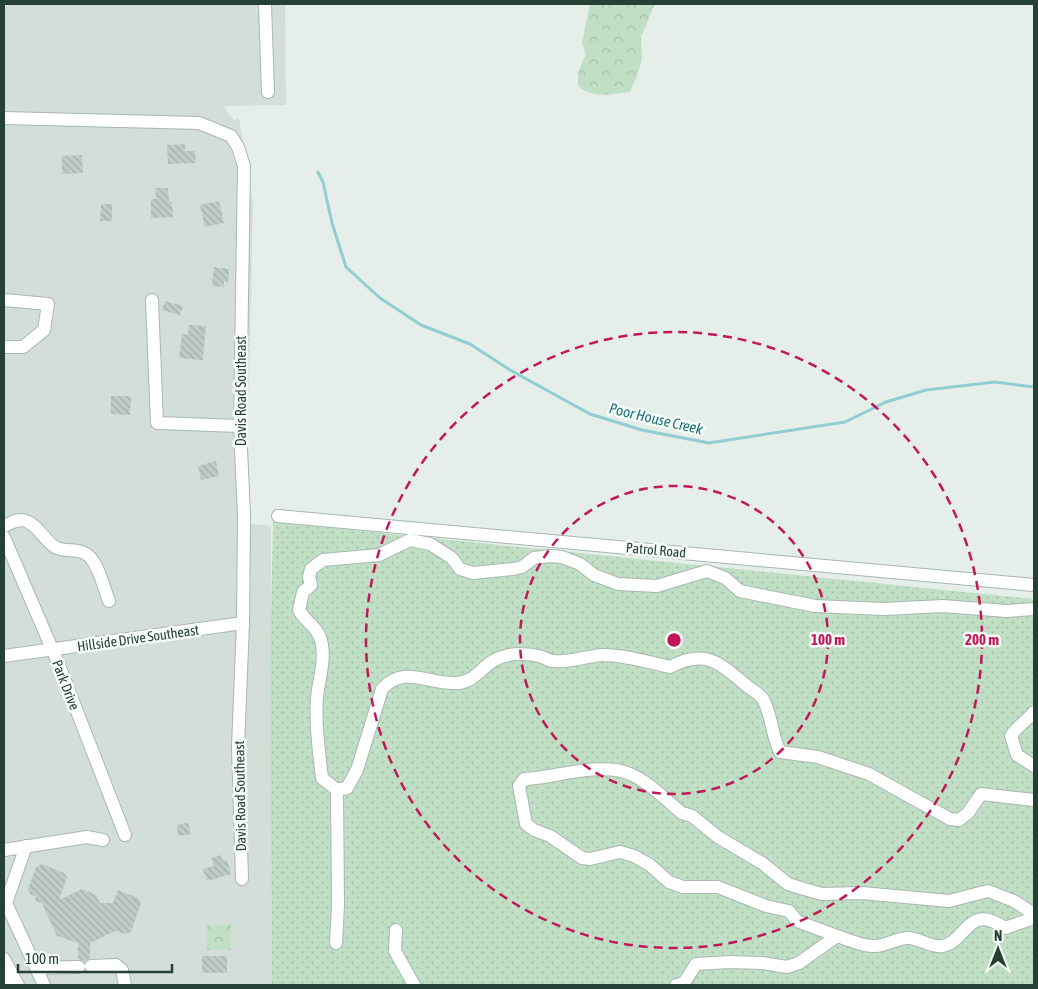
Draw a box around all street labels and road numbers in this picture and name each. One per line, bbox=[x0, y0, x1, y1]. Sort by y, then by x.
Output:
street label: Davis Road Southeast bbox=[233, 336, 249, 446]
street label: Patrol Road bbox=[625, 539, 687, 561]
street label: Hillside Drive Southeast bbox=[76, 622, 200, 654]
street label: Park Drive bbox=[49, 658, 83, 712]
street label: Davis Road Southeast bbox=[231, 741, 249, 851]

